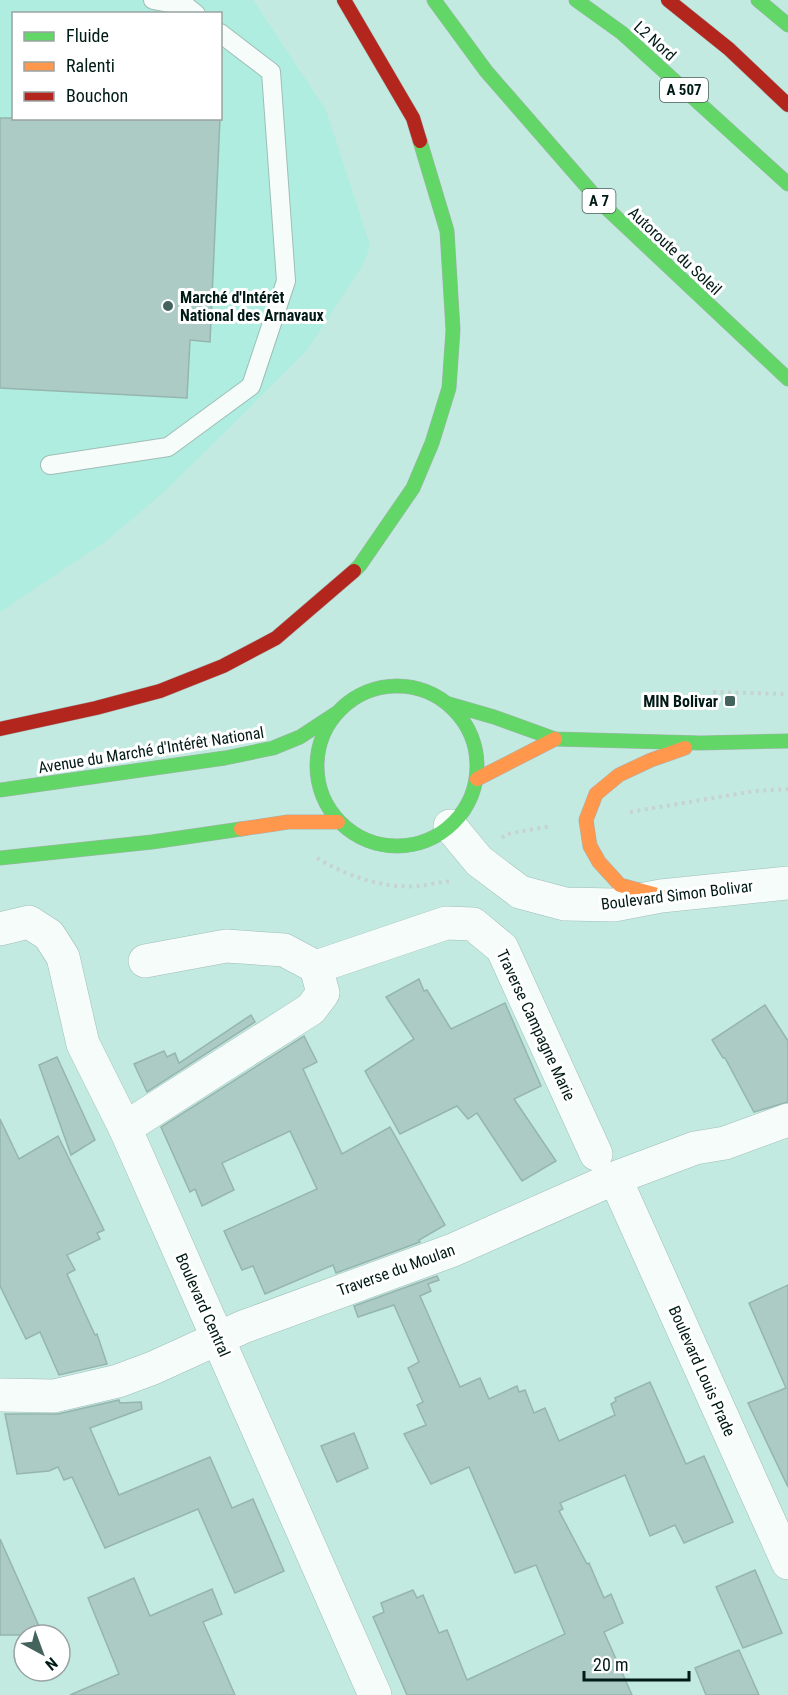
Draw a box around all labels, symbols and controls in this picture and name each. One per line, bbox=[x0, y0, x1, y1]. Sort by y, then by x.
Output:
legend bbox=[12, 12, 222, 120]
street label: L2 Nord bbox=[630, 17, 680, 65]
text: Fluide bbox=[66, 25, 109, 46]
text: Ralenti bbox=[66, 55, 115, 76]
road number: A 507 bbox=[660, 78, 708, 102]
text: Bouchon bbox=[66, 85, 128, 106]
road number: A 7 bbox=[582, 189, 616, 213]
street label: Autoroute du Soleil bbox=[625, 203, 725, 299]
place label: Marché d'Intérêt National des Arnavaux bbox=[180, 288, 325, 325]
marker: Marché d'Intérêt National des Arnavaux bbox=[161, 299, 175, 313]
place label: MIN Bolivar bbox=[643, 692, 718, 711]
marker: MIN Bolivar bbox=[723, 694, 737, 708]
street label: Avenue du Marché d'Intérêt National bbox=[37, 723, 265, 777]
street label: Boulevard Simon Bolivar bbox=[600, 876, 754, 914]
street label: Traverse Campagne Marie bbox=[493, 946, 579, 1104]
street label: Traverse du Moulan bbox=[335, 1240, 457, 1300]
street label: Boulevard Central bbox=[172, 1250, 234, 1360]
street label: Boulevard Louis Prade bbox=[665, 1303, 739, 1439]
north arrow bbox=[12, 1623, 72, 1683]
scale bar bbox=[584, 1644, 689, 1682]
text: N bbox=[42, 1654, 61, 1674]
text: 20 m bbox=[593, 1654, 628, 1675]

